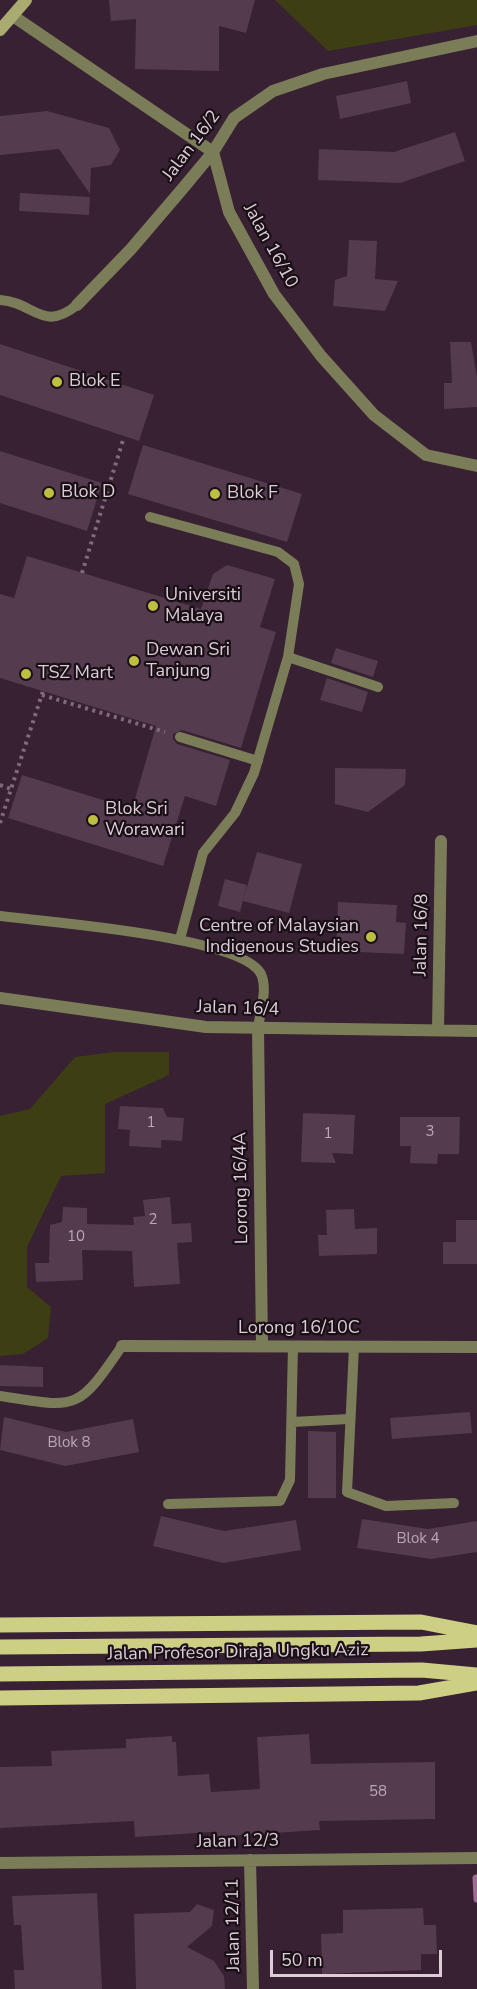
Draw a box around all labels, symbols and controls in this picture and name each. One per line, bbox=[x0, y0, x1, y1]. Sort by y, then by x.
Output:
street label: Jalan 16/2 bbox=[159, 107, 225, 185]
street label: Jalan 16/10 bbox=[238, 200, 302, 292]
place label: Blok E bbox=[69, 371, 121, 393]
marker: Blok E bbox=[50, 375, 64, 389]
place label: Blok D bbox=[61, 482, 115, 504]
place label: Blok F bbox=[227, 483, 278, 505]
marker: Blok D bbox=[42, 486, 56, 500]
marker: Blok F bbox=[208, 487, 222, 501]
place label: Universiti Malaya bbox=[165, 585, 241, 628]
marker: Universiti Malaya bbox=[146, 599, 160, 613]
place label: Dewan Sri Tanjung bbox=[146, 640, 230, 682]
marker: Dewan Sri Tanjung bbox=[127, 654, 141, 668]
place label: TSZ Mart bbox=[38, 663, 113, 685]
marker: TSZ Mart bbox=[19, 667, 33, 681]
place label: Blok Sri Worawari bbox=[105, 799, 185, 842]
marker: Blok Sri Worawari bbox=[86, 813, 100, 827]
street label: Jalan 16/8 bbox=[410, 894, 434, 976]
place label: Centre of Malaysian Indigenous Studies bbox=[199, 916, 359, 958]
marker: Centre of Malaysian Indigenous Studies bbox=[364, 930, 378, 944]
street label: Jalan 16/4 bbox=[196, 997, 280, 1021]
house number: 1 bbox=[147, 1114, 155, 1132]
house number: 3 bbox=[426, 1123, 434, 1141]
house number: 1 bbox=[324, 1125, 332, 1143]
street label: Lorong 16/4A bbox=[230, 1132, 254, 1244]
house number: 2 bbox=[149, 1211, 157, 1229]
house number: 10 bbox=[67, 1228, 85, 1246]
street label: Lorong 16/10C bbox=[238, 1318, 360, 1340]
house number: Blok 8 bbox=[47, 1434, 91, 1452]
house number: Blok 4 bbox=[396, 1530, 440, 1548]
street label: Jalan Profesor Diraja Ungku Aziz bbox=[107, 1640, 369, 1666]
house number: 58 bbox=[369, 1783, 387, 1801]
street label: Jalan 12/3 bbox=[197, 1830, 279, 1854]
street label: Jalan 12/11 bbox=[222, 1878, 246, 1972]
scale bar bbox=[273, 1938, 446, 1976]
text: 50 m bbox=[281, 1948, 323, 1972]

